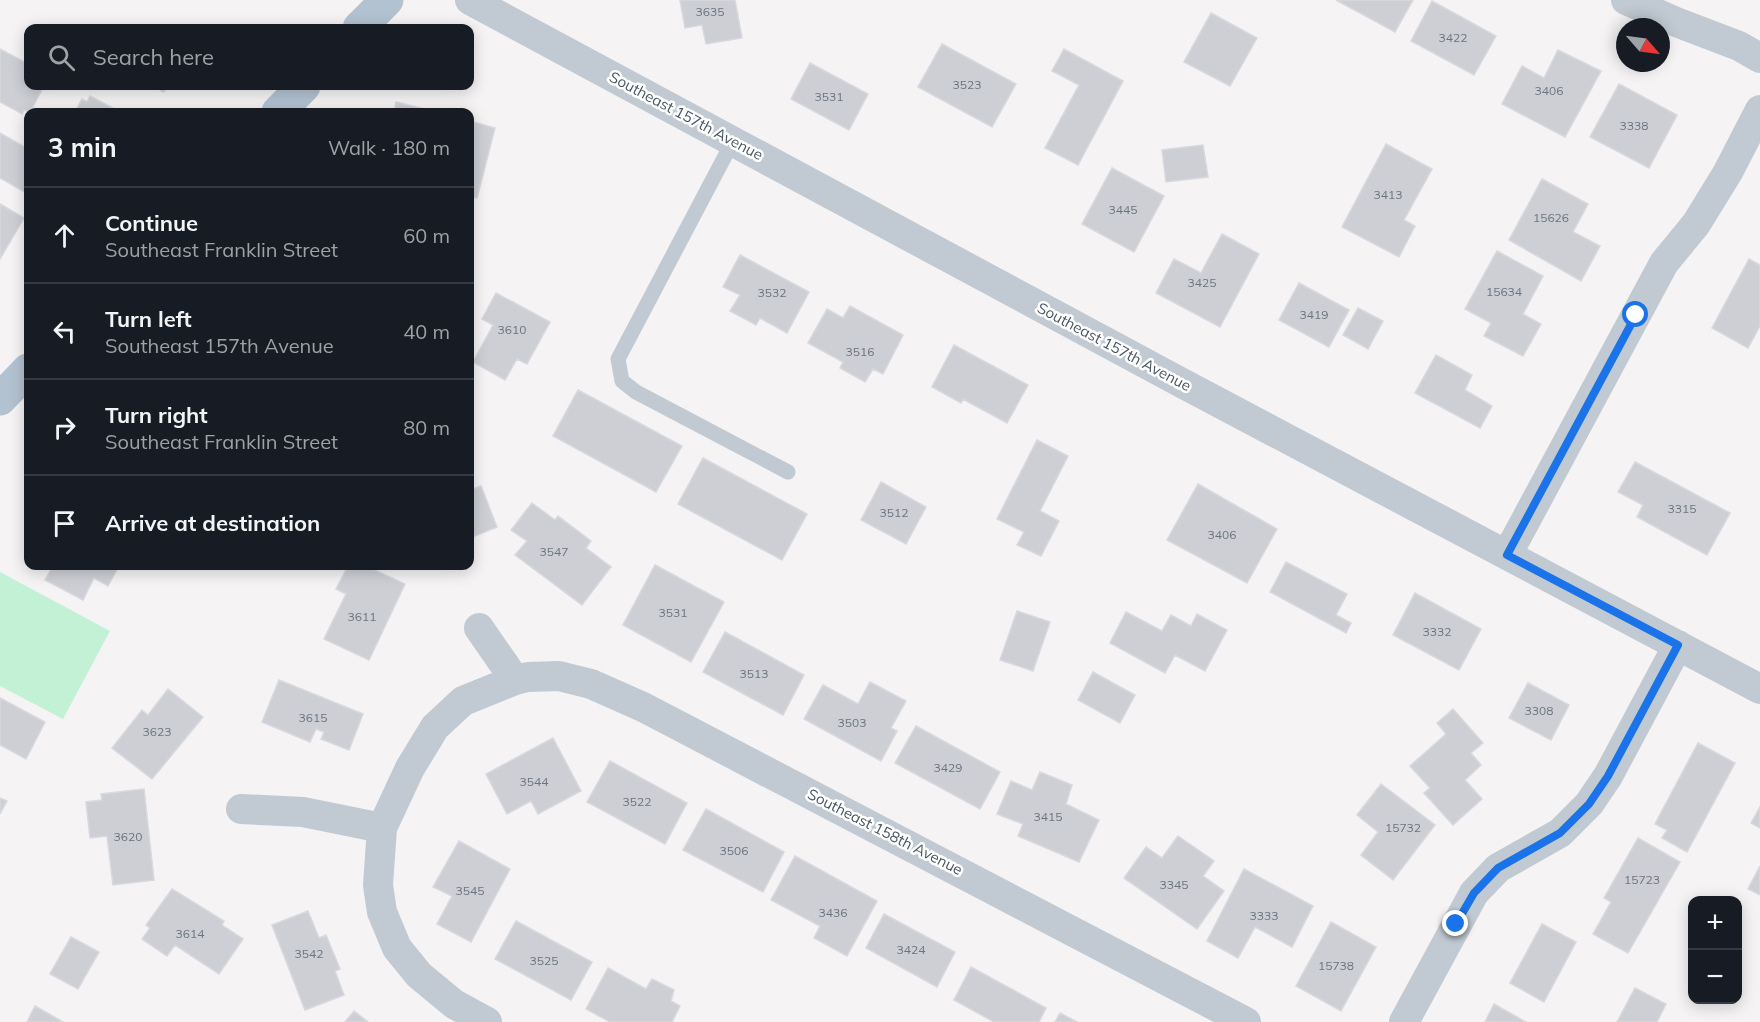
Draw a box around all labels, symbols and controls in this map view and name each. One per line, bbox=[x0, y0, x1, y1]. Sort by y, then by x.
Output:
house number: 3635 bbox=[696, 4, 724, 19]
north arrow bbox=[1616, 18, 1670, 72]
search box bbox=[24, 24, 474, 90]
house number: 3422 bbox=[1439, 30, 1467, 45]
icon: search bbox=[45, 41, 78, 74]
text: Search here bbox=[93, 43, 214, 71]
street label: Southeast 157th Avenue bbox=[606, 67, 766, 164]
house number: 3523 bbox=[953, 77, 981, 92]
house number: 3406 bbox=[1535, 83, 1563, 98]
house number: 3531 bbox=[815, 89, 843, 104]
house number: 3338 bbox=[1620, 118, 1648, 133]
text: 3 min bbox=[48, 131, 117, 164]
text: Walk · 180 m bbox=[328, 135, 450, 160]
house number: 3413 bbox=[1374, 187, 1402, 202]
house number: 3445 bbox=[1109, 202, 1137, 217]
text: Continue bbox=[105, 209, 198, 237]
house number: 15626 bbox=[1533, 210, 1569, 225]
icon: ahead bbox=[48, 219, 81, 252]
text: 60 m bbox=[403, 223, 450, 248]
text: Southeast Franklin Street bbox=[105, 237, 338, 262]
house number: 3425 bbox=[1188, 275, 1216, 290]
house number: 15634 bbox=[1486, 284, 1522, 299]
house number: 3532 bbox=[758, 285, 786, 300]
street label: Southeast 157th Avenue bbox=[1034, 298, 1194, 395]
route start bbox=[1622, 301, 1648, 327]
text: Turn left bbox=[105, 305, 192, 333]
house number: 3419 bbox=[1300, 307, 1328, 322]
icon: left bbox=[48, 315, 81, 348]
text: 40 m bbox=[403, 319, 450, 344]
house number: 3610 bbox=[498, 322, 526, 337]
text: Southeast 157th Avenue bbox=[105, 333, 334, 358]
house number: 3516 bbox=[846, 344, 874, 359]
text: Turn right bbox=[105, 401, 208, 429]
icon: right bbox=[48, 411, 81, 444]
text: 80 m bbox=[403, 415, 450, 440]
text: Southeast Franklin Street bbox=[105, 429, 338, 454]
house number: 3315 bbox=[1668, 501, 1696, 516]
house number: 3512 bbox=[880, 505, 908, 520]
icon: arrive bbox=[48, 507, 81, 540]
text: Arrive at destination bbox=[105, 509, 320, 537]
house number: 3406 bbox=[1208, 527, 1236, 542]
house number: 3547 bbox=[540, 544, 568, 559]
house number: 3531 bbox=[659, 605, 687, 620]
house number: 3611 bbox=[348, 609, 376, 624]
house number: 3332 bbox=[1423, 624, 1451, 639]
house number: 3513 bbox=[740, 666, 768, 681]
house number: 3308 bbox=[1525, 703, 1553, 718]
house number: 3615 bbox=[299, 710, 327, 725]
house number: 3503 bbox=[838, 715, 866, 730]
house number: 3623 bbox=[143, 724, 171, 739]
house number: 3429 bbox=[934, 760, 962, 775]
house number: 3544 bbox=[520, 774, 548, 789]
street label: Southeast 158th Avenue bbox=[805, 784, 966, 879]
house number: 3522 bbox=[623, 794, 651, 809]
house number: 3415 bbox=[1034, 809, 1062, 824]
house number: 15732 bbox=[1385, 820, 1421, 835]
house number: 3620 bbox=[114, 829, 142, 844]
house number: 3506 bbox=[720, 843, 748, 858]
house number: 15723 bbox=[1624, 872, 1660, 887]
house number: 3345 bbox=[1160, 877, 1188, 892]
house number: 3545 bbox=[456, 883, 484, 898]
map controls bbox=[1688, 896, 1742, 1004]
button: + bbox=[1688, 896, 1742, 950]
house number: 3436 bbox=[819, 905, 847, 920]
house number: 3333 bbox=[1250, 908, 1278, 923]
route end bbox=[1442, 910, 1468, 936]
house number: 3614 bbox=[176, 926, 204, 941]
house number: 3424 bbox=[897, 942, 925, 957]
house number: 3542 bbox=[295, 946, 323, 961]
button: − bbox=[1688, 950, 1742, 1004]
house number: 3525 bbox=[530, 953, 558, 968]
house number: 15738 bbox=[1318, 958, 1354, 973]

